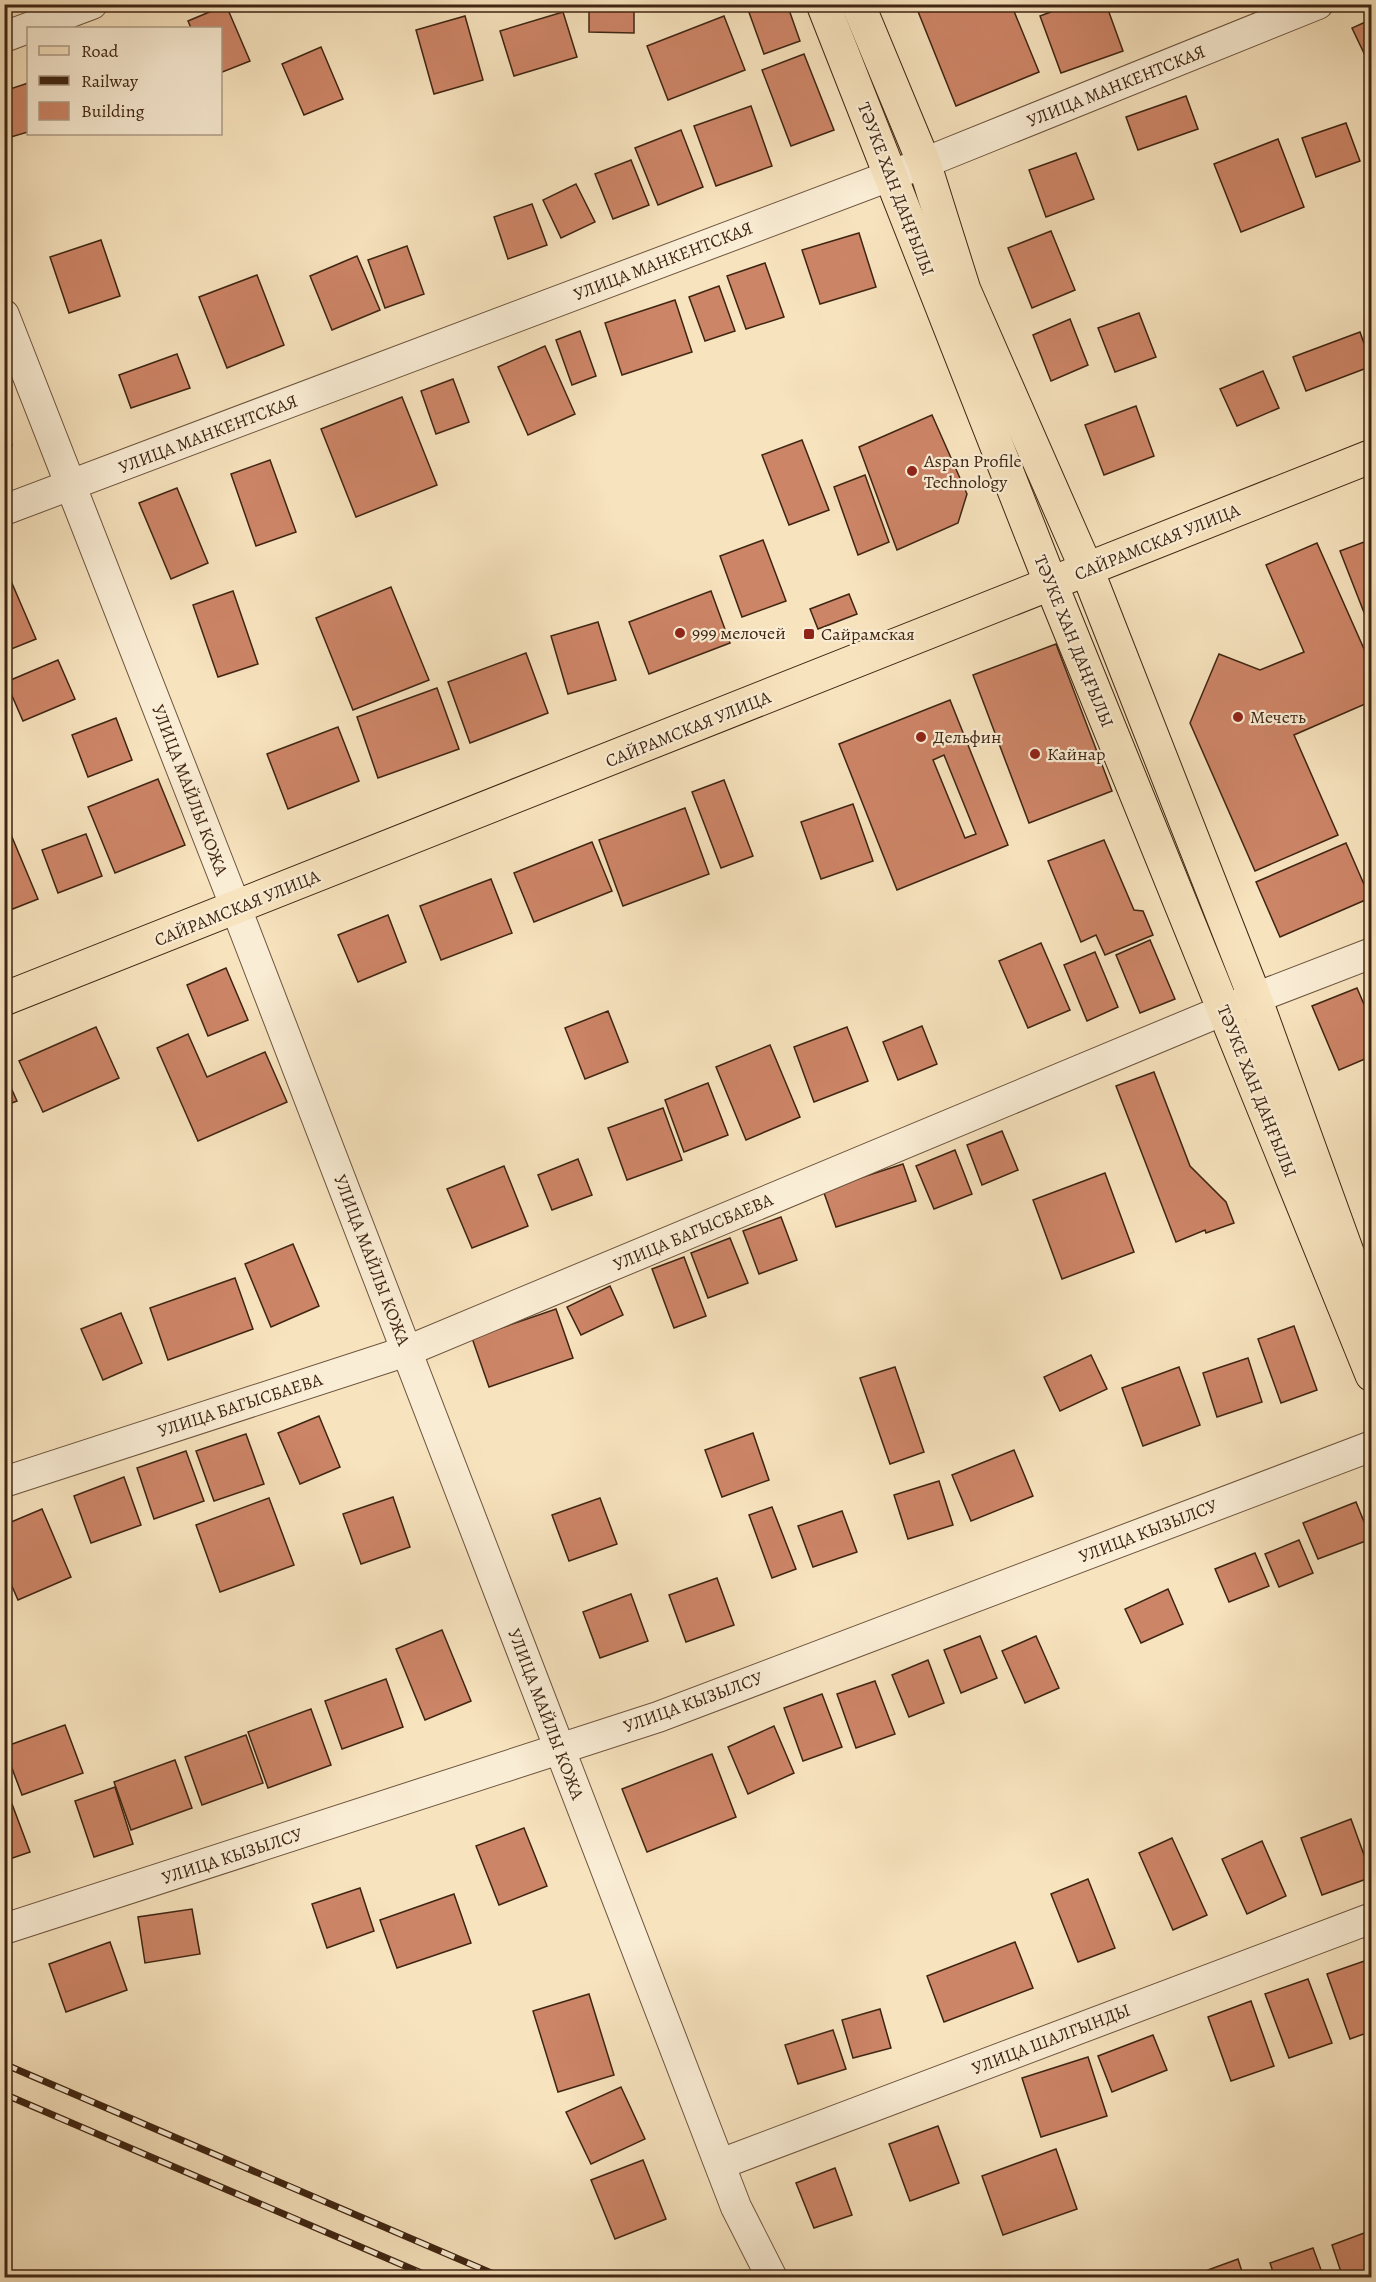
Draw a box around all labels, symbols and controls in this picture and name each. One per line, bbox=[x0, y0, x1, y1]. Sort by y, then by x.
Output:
legend bbox=[27, 27, 222, 135]
text: Road bbox=[81, 39, 119, 63]
street label: УЛИЦА МАНКЕНТСКАЯ bbox=[1023, 39, 1209, 133]
text: Railway bbox=[81, 69, 139, 93]
text: Building bbox=[81, 99, 145, 123]
street label: ТӘУКЕ ХАН ДАҢҒЫЛЫ bbox=[852, 99, 940, 279]
street label: УЛИЦА МАНКЕНТСКАЯ bbox=[570, 216, 756, 306]
street label: УЛИЦА МАНКЕНТСКАЯ bbox=[115, 389, 301, 479]
place label: Aspan Profile Technology bbox=[923, 449, 1022, 494]
marker: Aspan Profile Technology bbox=[905, 464, 919, 478]
street label: САЙРАМСКАЯ УЛИЦА bbox=[1071, 498, 1244, 586]
street label: ТӘУКЕ ХАН ДАҢҒЫЛЫ bbox=[1028, 551, 1120, 731]
place label: 999 мелочей bbox=[692, 621, 786, 645]
place label: Сайрамская bbox=[821, 622, 915, 646]
marker: 999 мелочей bbox=[673, 626, 687, 640]
marker: Сайрамская bbox=[802, 627, 816, 641]
street label: САЙРАМСКАЯ УЛИЦА bbox=[602, 685, 775, 773]
street label: УЛИЦА МАЙЛЫ КОЖА bbox=[146, 701, 234, 880]
place label: Мечеть bbox=[1250, 705, 1306, 729]
marker: Мечеть bbox=[1231, 710, 1245, 724]
place label: Дельфин bbox=[933, 725, 1002, 749]
marker: Дельфин bbox=[914, 730, 928, 744]
place label: Кайнар bbox=[1047, 742, 1105, 766]
marker: Кайнар bbox=[1028, 747, 1042, 761]
street label: САЙРАМСКАЯ УЛИЦА bbox=[151, 864, 324, 952]
street label: ТӘУКЕ ХАН ДАҢҒЫЛЫ bbox=[1211, 1001, 1303, 1181]
street label: УЛИЦА МАЙЛЫ КОЖА bbox=[328, 1171, 416, 1350]
street label: УЛИЦА БАГЫСБАЕВА bbox=[609, 1187, 777, 1277]
street label: УЛИЦА БАГЫСБАЕВА bbox=[155, 1367, 326, 1443]
street label: УЛИЦА КЫЗЫЛСУ bbox=[1075, 1493, 1221, 1568]
street label: УЛИЦА МАЙЛЫ КОЖА bbox=[502, 1625, 590, 1804]
street label: УЛИЦА КЫЗЫЛСУ bbox=[620, 1665, 767, 1738]
street label: УЛИЦА КЫЗЫЛСУ bbox=[159, 1822, 306, 1890]
street label: УЛИЦА ШАЛГЫНДЫ bbox=[968, 1998, 1134, 2080]

